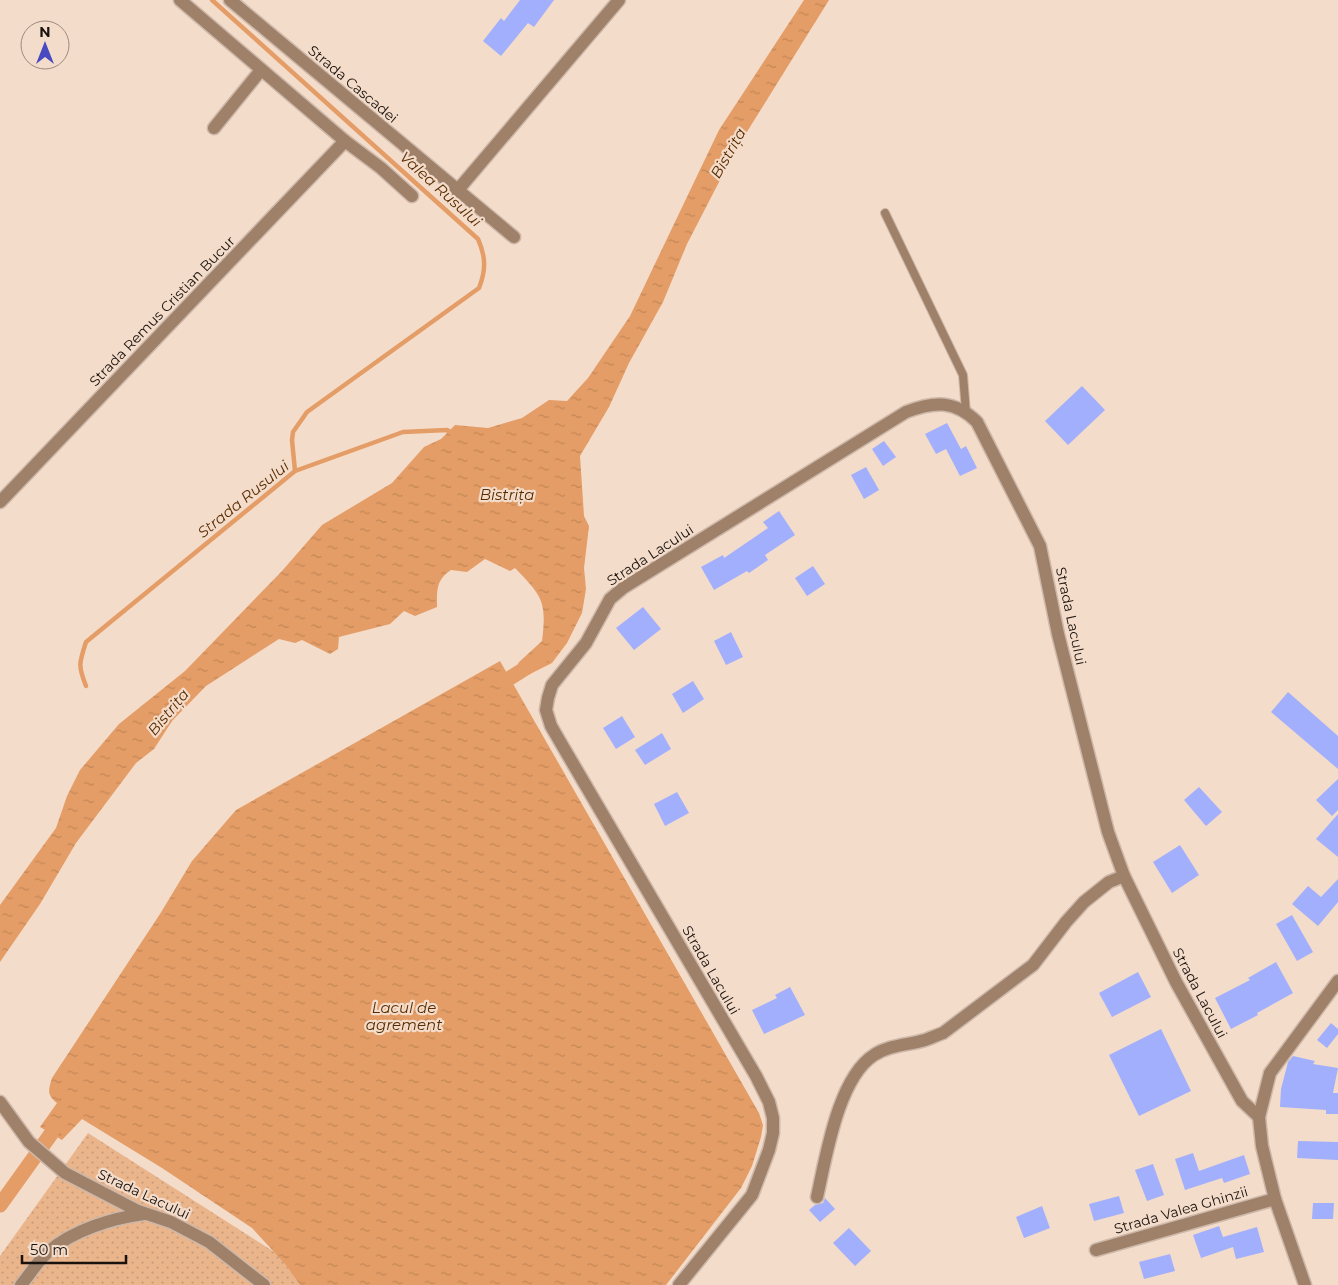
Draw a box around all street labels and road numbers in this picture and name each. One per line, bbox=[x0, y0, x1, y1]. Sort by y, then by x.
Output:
street label: Strada Cascadei bbox=[304, 41, 402, 127]
street label: Strada Remus Cristian Bucur bbox=[85, 232, 239, 390]
street label: Strada Lacului bbox=[603, 520, 697, 590]
street label: Strada Lacului bbox=[1052, 565, 1090, 667]
street label: Strada Lacului bbox=[678, 922, 744, 1018]
street label: Strada Lacului bbox=[1169, 945, 1231, 1041]
street label: Strada Lacului bbox=[95, 1165, 193, 1223]
street label: Strada Valea Ghinzii bbox=[1112, 1182, 1250, 1238]

